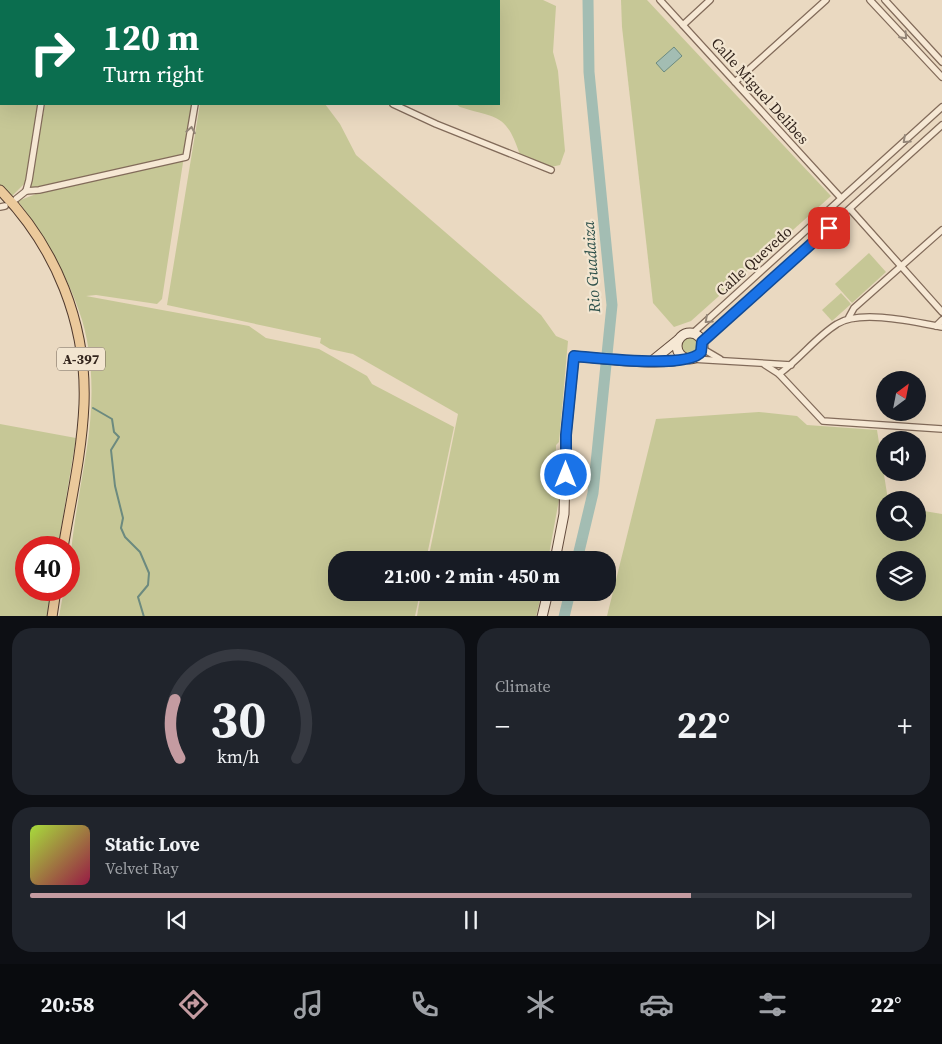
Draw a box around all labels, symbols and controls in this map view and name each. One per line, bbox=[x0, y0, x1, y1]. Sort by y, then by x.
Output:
text: 120 m bbox=[103, 14, 199, 62]
icon: right bbox=[20, 20, 85, 85]
one-way arrow bbox=[898, 30, 907, 39]
street label: Calle Miguel Delibes bbox=[707, 33, 814, 149]
text: Turn right bbox=[103, 59, 204, 89]
one-way arrow bbox=[185, 126, 195, 135]
one-way arrow bbox=[902, 134, 911, 143]
pin bbox=[808, 207, 850, 249]
icon: arrive bbox=[815, 214, 843, 242]
water label: Rio Guadaiza bbox=[577, 220, 605, 315]
street label: Calle Quevedo bbox=[711, 221, 796, 300]
one-way arrow bbox=[705, 314, 714, 323]
road number: A-397 bbox=[57, 348, 105, 370]
north arrow bbox=[876, 371, 926, 421]
map controls bbox=[876, 371, 926, 601]
button: sound bbox=[876, 431, 926, 481]
position arrow bbox=[539, 448, 591, 500]
button: search bbox=[876, 491, 926, 541]
speed limit sign: 40 bbox=[15, 536, 80, 601]
button: layers bbox=[876, 551, 926, 601]
text: 21:00 · 2 min · 450 m bbox=[384, 563, 560, 589]
text: Climate bbox=[495, 675, 551, 697]
text: 30 bbox=[210, 683, 267, 754]
text: 22° bbox=[677, 699, 730, 751]
text: − bbox=[495, 707, 510, 745]
text: + bbox=[897, 707, 912, 745]
text: km/h bbox=[217, 744, 260, 769]
text: Static Love bbox=[105, 831, 200, 857]
text: Velvet Ray bbox=[105, 857, 179, 879]
icon: previous bbox=[163, 906, 191, 934]
icon: pause bbox=[457, 906, 485, 934]
icon: next bbox=[751, 906, 779, 934]
icon: directions bbox=[176, 987, 211, 1022]
icon: music bbox=[291, 987, 326, 1022]
icon: phone bbox=[407, 987, 442, 1022]
icon: climate bbox=[523, 987, 558, 1022]
icon: car bbox=[639, 987, 674, 1022]
icon: filters bbox=[755, 987, 790, 1022]
text: 20:58 bbox=[40, 989, 95, 1019]
text: 22° bbox=[871, 989, 902, 1019]

